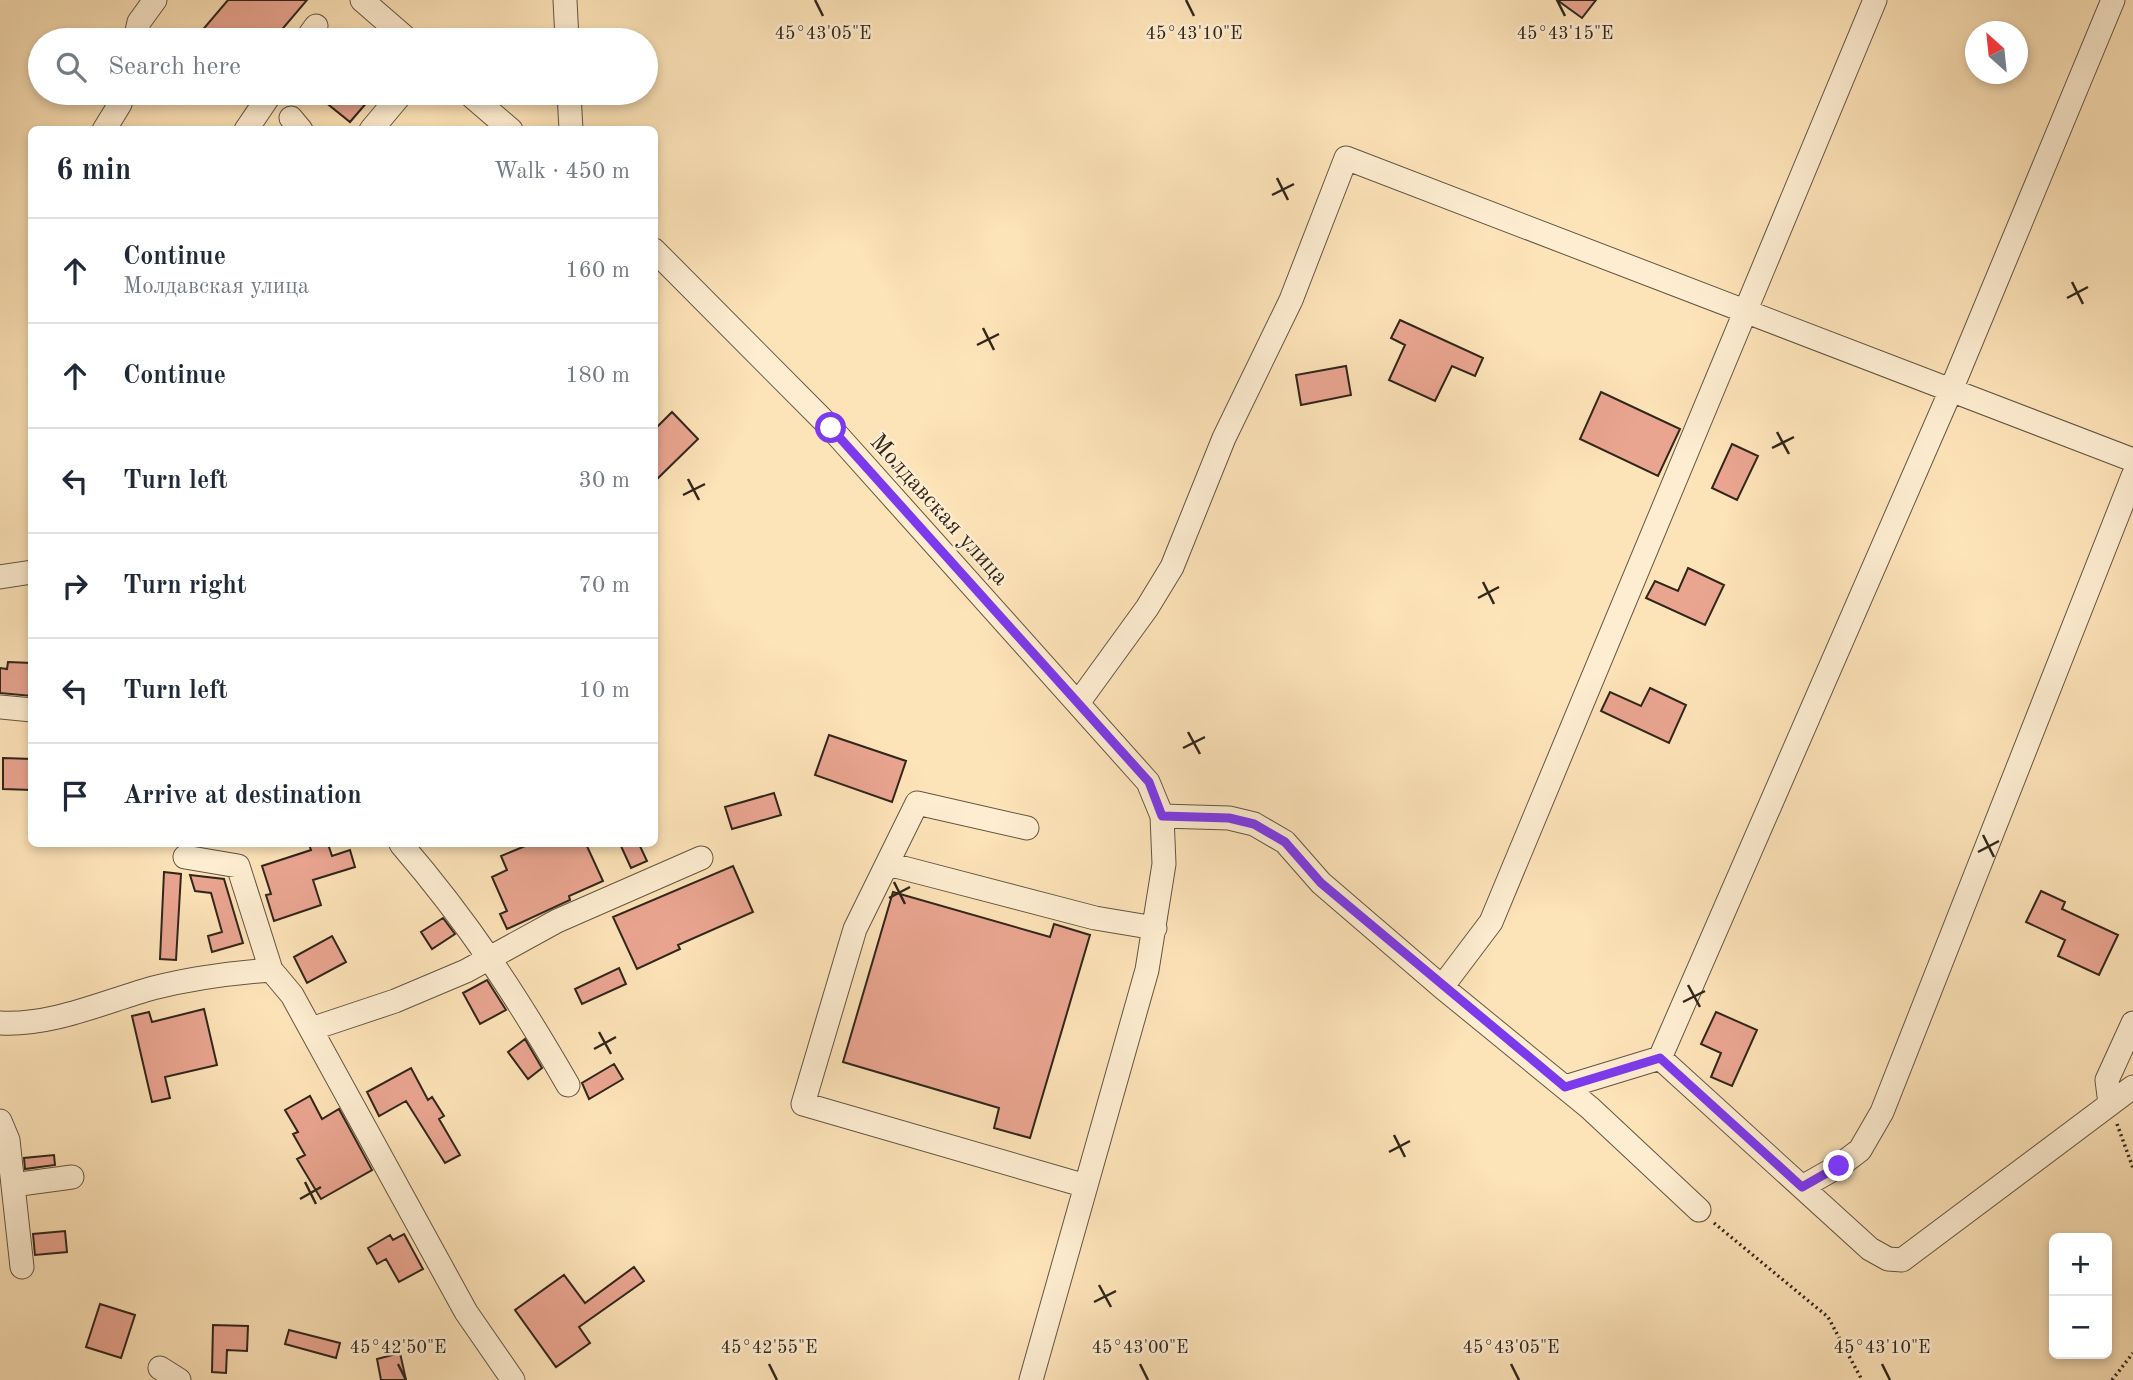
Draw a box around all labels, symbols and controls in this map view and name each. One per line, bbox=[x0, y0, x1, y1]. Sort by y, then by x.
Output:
north arrow bbox=[1965, 21, 2028, 84]
text: 45°43'05"E bbox=[775, 25, 871, 43]
text: 45°43'10"E bbox=[1146, 25, 1242, 43]
text: 45°43'15"E bbox=[1517, 25, 1613, 43]
search box bbox=[28, 28, 658, 105]
icon: search bbox=[52, 48, 90, 86]
text: Search here bbox=[108, 54, 241, 80]
text: 6 min bbox=[56, 156, 131, 186]
text: Walk · 450 m bbox=[494, 160, 630, 183]
text: Continue bbox=[123, 244, 226, 270]
icon: ahead bbox=[56, 252, 94, 290]
text: 160 m bbox=[565, 259, 630, 282]
text: Молдавская улица bbox=[123, 275, 309, 298]
icon: ahead bbox=[56, 357, 94, 395]
text: Continue bbox=[123, 363, 226, 389]
text: 180 m bbox=[565, 364, 630, 387]
route start bbox=[815, 412, 846, 443]
street label: Молдавская улица bbox=[865, 430, 1012, 591]
icon: left bbox=[56, 462, 94, 500]
text: Turn left bbox=[123, 468, 228, 494]
text: 30 m bbox=[579, 469, 630, 492]
icon: right bbox=[56, 567, 94, 605]
text: Turn right bbox=[123, 573, 246, 599]
text: 70 m bbox=[579, 574, 630, 597]
icon: left bbox=[56, 672, 94, 710]
text: Turn left bbox=[123, 678, 228, 704]
text: 10 m bbox=[579, 679, 630, 702]
icon: arrive bbox=[56, 777, 94, 815]
text: Arrive at destination bbox=[123, 783, 362, 809]
route end bbox=[1823, 1150, 1854, 1181]
map controls bbox=[2049, 1233, 2112, 1359]
button: + bbox=[2049, 1233, 2112, 1296]
button: − bbox=[2049, 1296, 2112, 1359]
text: 45°42'50"E bbox=[350, 1339, 446, 1357]
text: 45°42'55"E bbox=[721, 1339, 817, 1357]
text: 45°43'00"E bbox=[1092, 1339, 1188, 1357]
text: 45°43'05"E bbox=[1463, 1339, 1559, 1357]
text: 45°43'10"E bbox=[1834, 1339, 1930, 1357]

